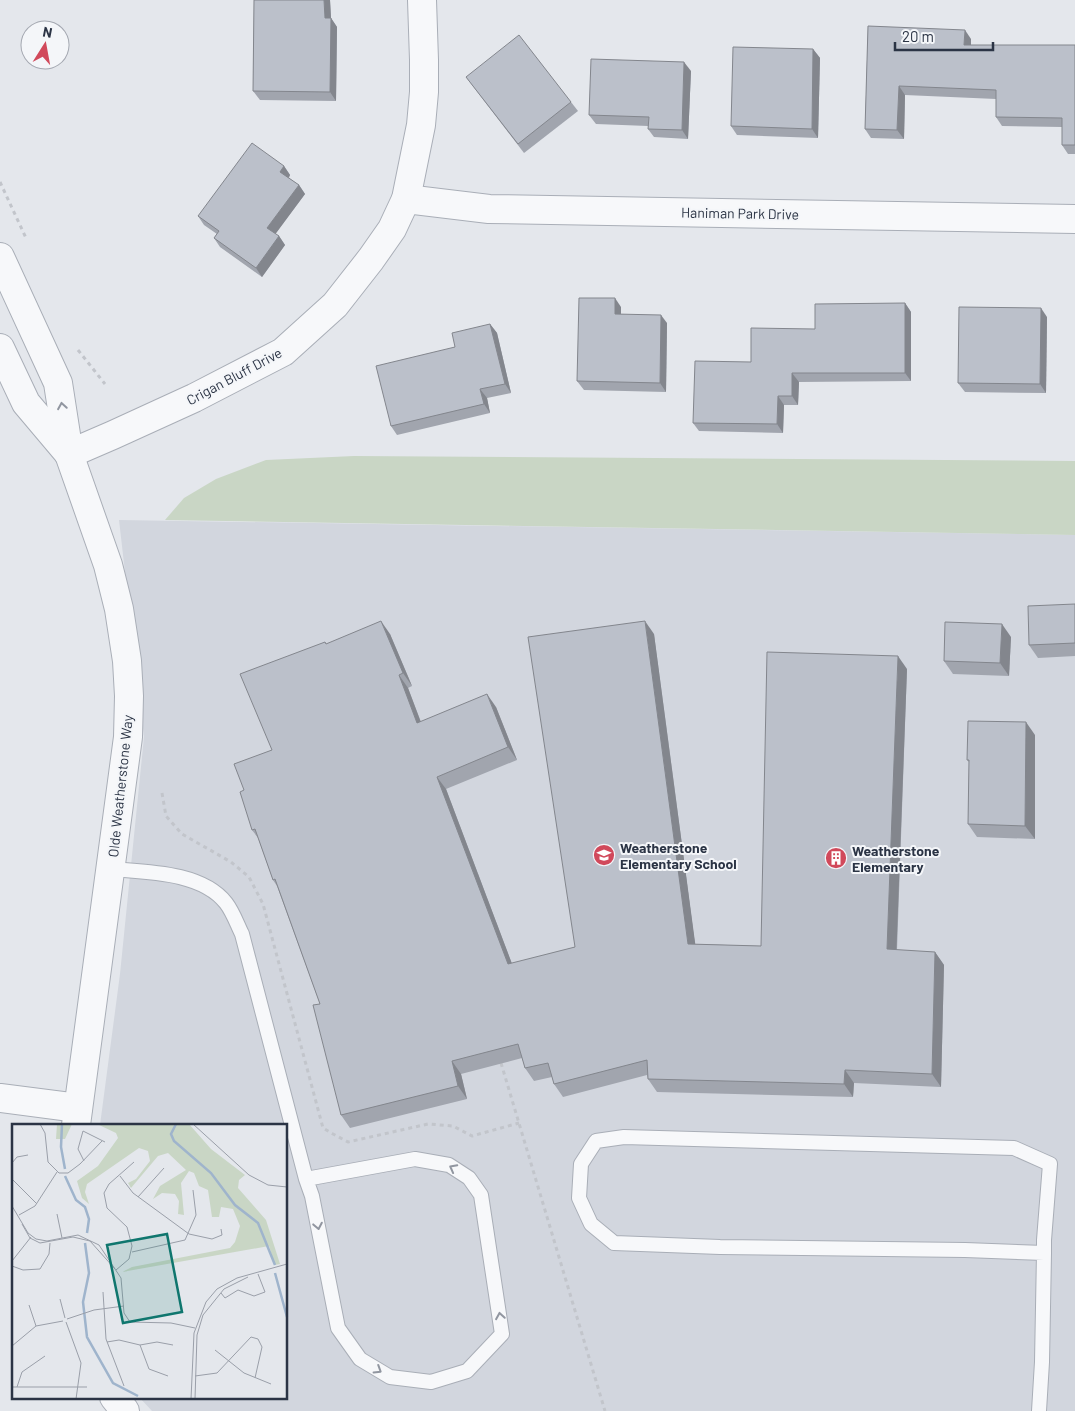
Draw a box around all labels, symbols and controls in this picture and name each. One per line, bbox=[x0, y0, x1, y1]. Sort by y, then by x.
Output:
north arrow bbox=[20, 20, 70, 70]
scale bar bbox=[895, 20, 992, 52]
text: N bbox=[41, 23, 54, 41]
text: 20 m bbox=[902, 27, 934, 45]
street label: Haniman Park Drive bbox=[681, 203, 799, 223]
street label: Crigan Bluff Drive bbox=[183, 344, 285, 408]
one-way arrow bbox=[57, 401, 67, 410]
street label: Olde Weatherstone Way bbox=[104, 713, 136, 858]
place label: Weatherstone Elementary School bbox=[620, 839, 737, 872]
place label: Weatherstone Elementary bbox=[852, 842, 940, 875]
school or university icon: Weatherstone Elementary School bbox=[592, 843, 616, 867]
building icon: Weatherstone Elementary bbox=[824, 846, 848, 870]
inset map bbox=[12, 1124, 288, 1398]
one-way arrow bbox=[449, 1164, 458, 1174]
one-way arrow bbox=[312, 1222, 322, 1231]
one-way arrow bbox=[495, 1312, 505, 1321]
one-way arrow bbox=[372, 1363, 381, 1373]

